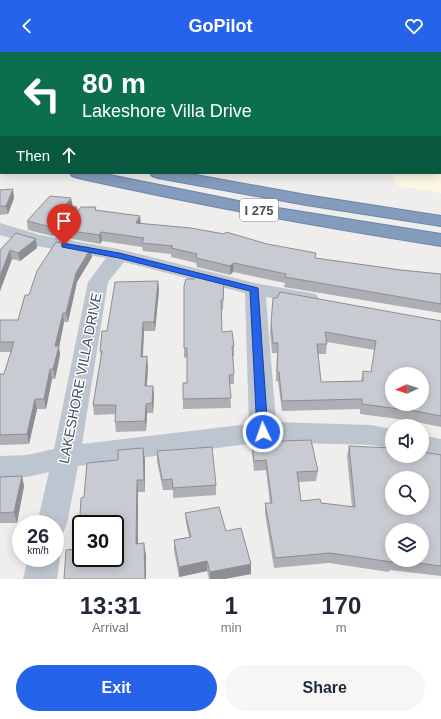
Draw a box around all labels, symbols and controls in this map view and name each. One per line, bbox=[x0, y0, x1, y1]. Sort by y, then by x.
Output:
icon: back bbox=[16, 15, 38, 37]
icon: heart bbox=[403, 15, 425, 37]
text: GoPilot bbox=[189, 16, 253, 36]
icon: left bbox=[16, 68, 68, 120]
text: 80 m bbox=[82, 68, 146, 99]
text: Lakeshore Villa Drive bbox=[82, 101, 252, 121]
icon: ahead bbox=[58, 144, 80, 166]
text: Then bbox=[16, 147, 50, 164]
road number: I 275 bbox=[240, 199, 278, 221]
pin bbox=[47, 204, 81, 245]
icon: arrive bbox=[53, 210, 75, 232]
street label: LAKESHORE VILLA DRIVE bbox=[56, 291, 104, 465]
north arrow bbox=[385, 367, 429, 411]
map controls bbox=[385, 367, 429, 567]
position arrow bbox=[242, 411, 284, 453]
button: sound bbox=[385, 419, 429, 463]
button: search bbox=[385, 471, 429, 515]
speed limit sign: 30 bbox=[72, 515, 124, 567]
button: layers bbox=[385, 523, 429, 567]
text: 26 bbox=[27, 525, 49, 547]
text: km/h bbox=[27, 545, 49, 556]
text: 13:31 bbox=[80, 592, 141, 619]
text: 1 bbox=[224, 592, 238, 619]
text: 170 bbox=[321, 592, 361, 619]
text: Arrival bbox=[92, 620, 129, 635]
text: min bbox=[221, 620, 242, 635]
text: m bbox=[336, 620, 347, 635]
button: Exit bbox=[16, 665, 217, 711]
button: Share bbox=[225, 665, 425, 711]

